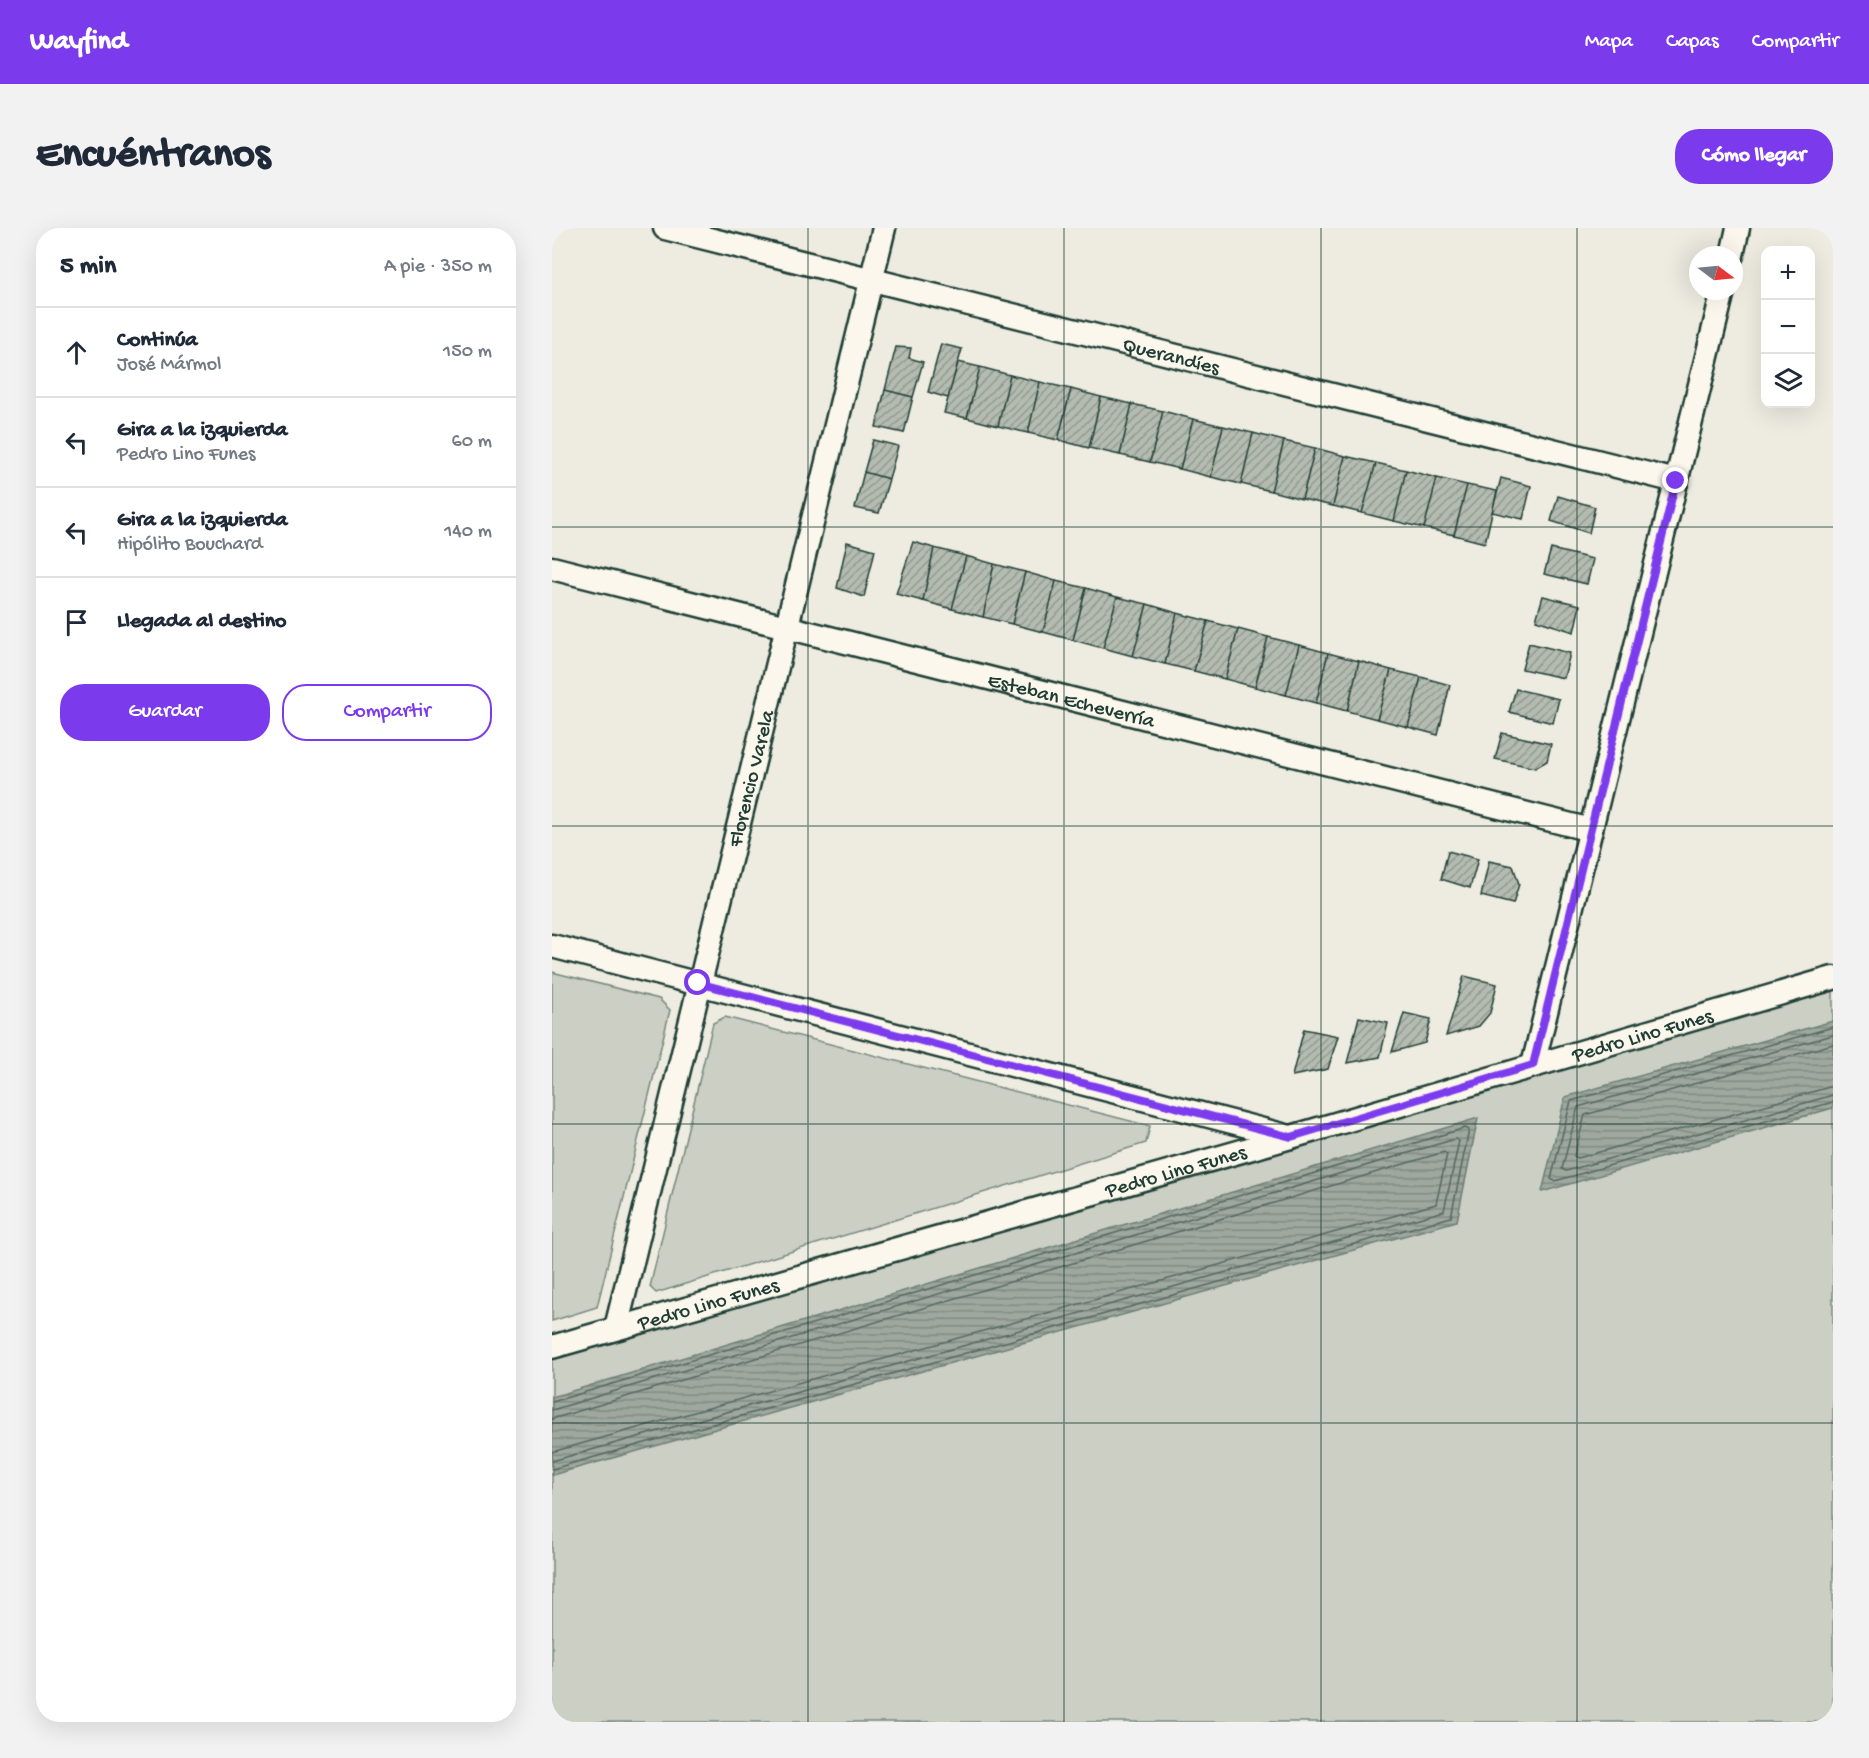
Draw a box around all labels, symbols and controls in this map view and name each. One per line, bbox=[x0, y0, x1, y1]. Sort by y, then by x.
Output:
text: Wayfind bbox=[30, 26, 127, 59]
text: Mapa bbox=[1585, 30, 1633, 55]
text: Capas bbox=[1666, 30, 1719, 55]
text: Compartir bbox=[1752, 30, 1839, 55]
button: Cómo llegar bbox=[1675, 129, 1833, 184]
text: Encuéntranos bbox=[36, 132, 270, 181]
north arrow bbox=[1689, 246, 1743, 300]
map controls bbox=[1761, 246, 1815, 408]
button: + bbox=[1761, 246, 1815, 300]
text: 5 min bbox=[60, 252, 116, 283]
text: A pie · 350 m bbox=[384, 256, 492, 279]
button: − bbox=[1761, 300, 1815, 354]
text: Continúa bbox=[117, 328, 198, 354]
street label: Querandíes bbox=[1119, 334, 1223, 383]
icon: ahead bbox=[60, 336, 93, 369]
text: 150 m bbox=[443, 341, 492, 364]
text: José Mármol bbox=[117, 354, 221, 377]
button: layers bbox=[1761, 354, 1815, 408]
text: Gira a la izquierda bbox=[117, 418, 288, 444]
icon: left bbox=[60, 426, 93, 459]
text: 60 m bbox=[452, 431, 492, 454]
text: Pedro Lino Funes bbox=[117, 444, 255, 467]
route end bbox=[1662, 467, 1688, 493]
text: Gira a la izquierda bbox=[117, 508, 288, 534]
icon: left bbox=[60, 516, 93, 549]
text: 140 m bbox=[444, 521, 492, 544]
text: Hipólito Bouchard bbox=[117, 534, 262, 557]
icon: arrive bbox=[60, 606, 93, 639]
text: Llegada al destino bbox=[117, 609, 287, 635]
street label: Esteban Echeverría bbox=[985, 669, 1158, 736]
button: Guardar bbox=[60, 684, 270, 741]
button: Compartir bbox=[282, 684, 492, 741]
street label: Florencio Varela bbox=[724, 707, 782, 851]
route start bbox=[684, 969, 710, 995]
street label: Pedro Lino Funes bbox=[1569, 1005, 1717, 1070]
street label: Pedro Lino Funes bbox=[1102, 1141, 1251, 1205]
street label: Pedro Lino Funes bbox=[634, 1274, 783, 1338]

